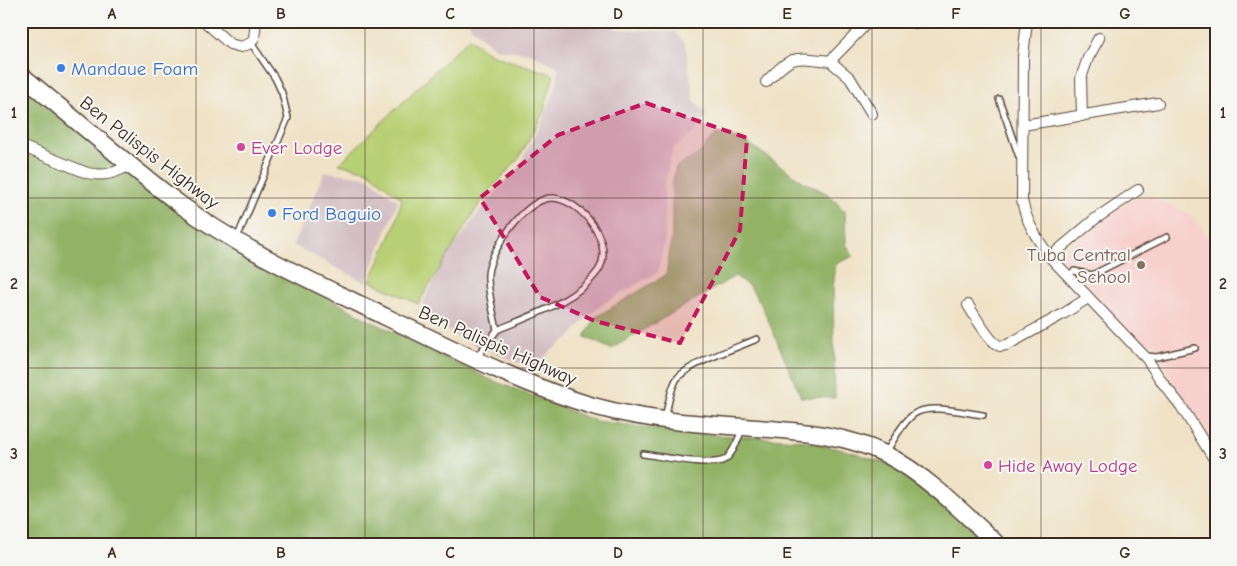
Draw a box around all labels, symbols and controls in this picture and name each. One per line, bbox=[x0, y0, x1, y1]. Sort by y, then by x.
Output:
text: A bbox=[108, 5, 117, 23]
text: B bbox=[276, 5, 286, 23]
text: C bbox=[445, 5, 455, 23]
text: D bbox=[613, 5, 623, 23]
text: E bbox=[782, 5, 792, 23]
text: F bbox=[951, 5, 961, 23]
text: G bbox=[1119, 5, 1131, 23]
place label: Mandaue Foam bbox=[71, 58, 198, 80]
marker: Mandaue Foam bbox=[55, 62, 67, 74]
street label: Ben Palispis Highway bbox=[75, 92, 224, 214]
text: 1 bbox=[11, 104, 17, 122]
text: 1 bbox=[1220, 104, 1226, 122]
place label: Ever Lodge bbox=[251, 137, 342, 159]
marker: Ever Lodge bbox=[235, 141, 247, 153]
place label: Ford Baguio bbox=[282, 203, 381, 225]
marker: Ford Baguio bbox=[266, 207, 278, 219]
place label: Tuba Central School bbox=[1027, 244, 1131, 288]
marker: Tuba Central School bbox=[1135, 259, 1147, 271]
text: 2 bbox=[10, 275, 18, 293]
text: 2 bbox=[1219, 275, 1227, 293]
street label: Ben Palispis Highway bbox=[415, 301, 580, 391]
text: 3 bbox=[10, 445, 18, 463]
text: 3 bbox=[1219, 445, 1227, 463]
place label: Hide Away Lodge bbox=[998, 455, 1138, 477]
marker: Hide Away Lodge bbox=[982, 459, 994, 471]
text: A bbox=[108, 544, 117, 562]
text: B bbox=[276, 544, 286, 562]
text: C bbox=[445, 544, 455, 562]
text: D bbox=[613, 544, 623, 562]
text: E bbox=[782, 544, 792, 562]
text: F bbox=[951, 544, 961, 562]
text: G bbox=[1119, 544, 1131, 562]

